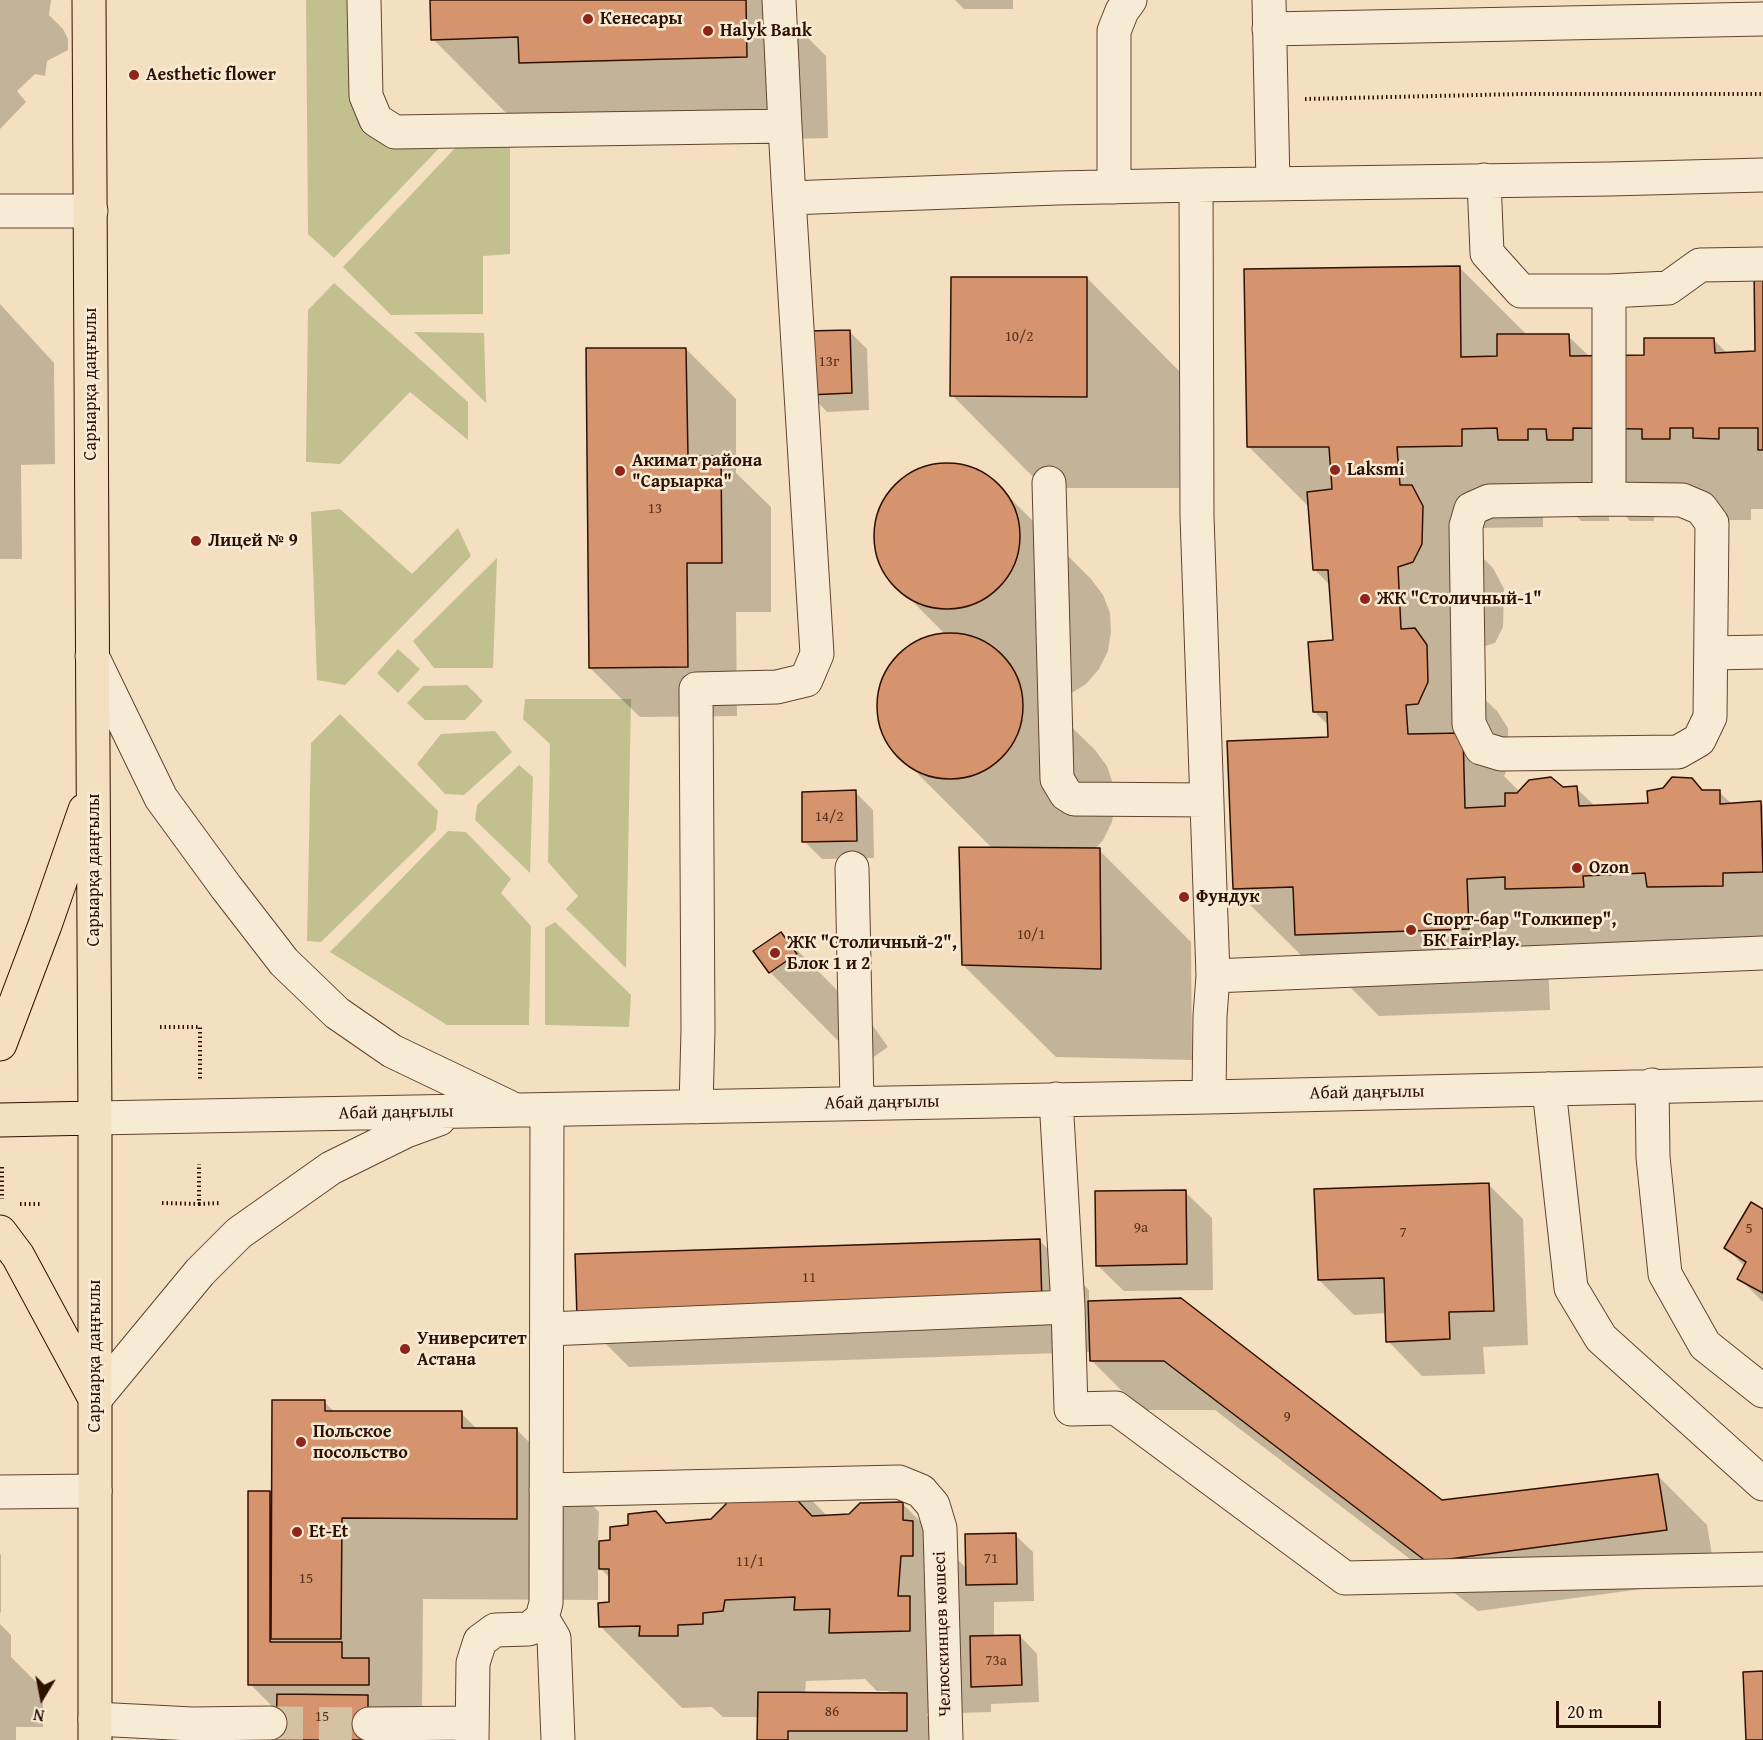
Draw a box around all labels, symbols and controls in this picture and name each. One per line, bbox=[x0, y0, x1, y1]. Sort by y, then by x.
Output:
place label: Кенесары bbox=[600, 8, 682, 30]
marker: Кенесары bbox=[581, 12, 595, 26]
place label: Halyk Bank bbox=[720, 20, 812, 42]
marker: Halyk Bank bbox=[701, 24, 715, 38]
place label: Aesthetic flower bbox=[146, 64, 276, 86]
marker: Aesthetic flower bbox=[127, 68, 141, 82]
street label: Сарыарқа даңғылы bbox=[80, 308, 102, 460]
house number: 10/2 bbox=[1005, 328, 1033, 346]
house number: 13г bbox=[819, 353, 839, 371]
place label: Акимат района "Сарыарка" bbox=[632, 450, 762, 492]
place label: Laksmi bbox=[1347, 459, 1405, 481]
marker: Laksmi bbox=[1328, 463, 1342, 477]
marker: Акимат района "Сарыарка" bbox=[613, 464, 627, 478]
house number: 13 bbox=[648, 500, 662, 518]
place label: Лицей № 9 bbox=[208, 530, 298, 552]
marker: Лицей № 9 bbox=[189, 534, 203, 548]
place label: ЖК "Столичный-1" bbox=[1377, 588, 1542, 610]
marker: ЖК "Столичный-1" bbox=[1358, 592, 1372, 606]
street label: Сарыарқа даңғылы bbox=[83, 794, 105, 946]
house number: 14/2 bbox=[815, 808, 843, 826]
place label: Ozon bbox=[1589, 857, 1629, 879]
marker: Ozon bbox=[1570, 861, 1584, 875]
place label: Фундук bbox=[1196, 886, 1260, 908]
marker: Фундук bbox=[1177, 890, 1191, 904]
place label: Спорт-бар "Голкипер", БК FairPlay. bbox=[1423, 909, 1616, 952]
marker: Спорт-бар "Голкипер", БК FairPlay. bbox=[1404, 923, 1418, 937]
house number: 10/1 bbox=[1017, 926, 1045, 944]
place label: ЖК "Столичный-2", Блок 1 и 2 bbox=[787, 932, 957, 974]
marker: ЖК "Столичный-2", Блок 1 и 2 bbox=[768, 946, 782, 960]
street label: Абай даңғылы bbox=[1309, 1081, 1425, 1105]
street label: Абай даңғылы bbox=[824, 1091, 940, 1115]
street label: Абай даңғылы bbox=[338, 1101, 454, 1125]
house number: 9а bbox=[1134, 1219, 1148, 1237]
house number: 5 bbox=[1745, 1220, 1753, 1238]
house number: 7 bbox=[1399, 1224, 1407, 1242]
house number: 11 bbox=[802, 1269, 816, 1287]
street label: Сарыарқа даңғылы bbox=[84, 1280, 106, 1432]
place label: Университет Астана bbox=[417, 1328, 527, 1370]
marker: Университет Астана bbox=[398, 1342, 412, 1356]
house number: 9 bbox=[1283, 1408, 1291, 1426]
place label: Польское посольство bbox=[313, 1421, 408, 1464]
marker: Польское посольство bbox=[294, 1435, 308, 1449]
place label: Et-Et bbox=[309, 1521, 348, 1543]
marker: Et-Et bbox=[290, 1525, 304, 1539]
house number: 71 bbox=[984, 1550, 998, 1568]
street label: Челюскинцев көшесі bbox=[929, 1551, 957, 1717]
house number: 11/1 bbox=[736, 1553, 764, 1571]
house number: 15 bbox=[299, 1570, 313, 1588]
house number: 73а bbox=[985, 1652, 1007, 1670]
north arrow bbox=[12, 1668, 72, 1728]
scale bar bbox=[1559, 1689, 1664, 1727]
text: 20 m bbox=[1567, 1698, 1603, 1725]
text: N bbox=[32, 1703, 46, 1728]
house number: 86 bbox=[825, 1703, 839, 1721]
house number: 15 bbox=[315, 1708, 329, 1726]

